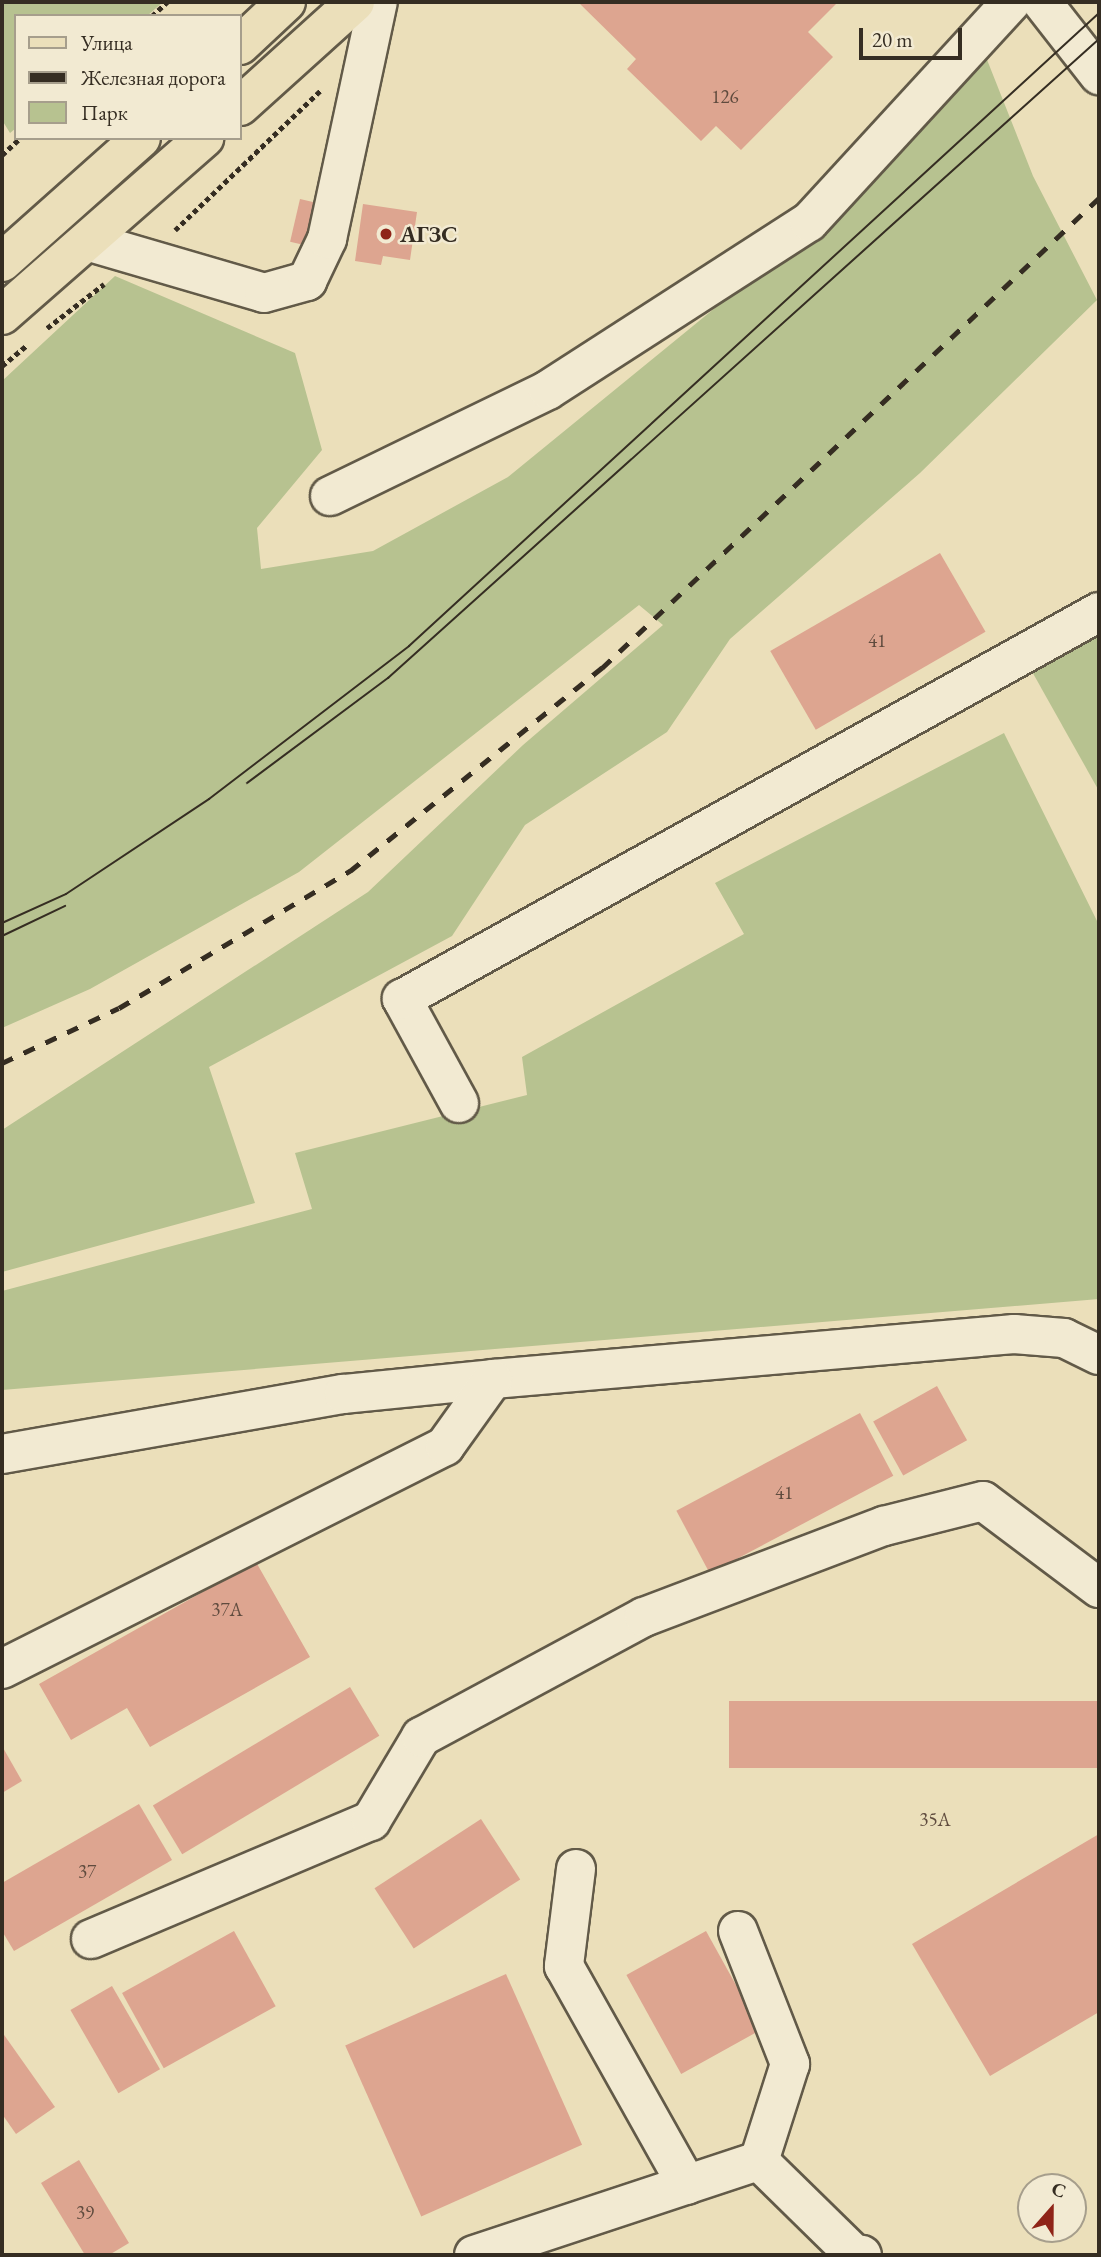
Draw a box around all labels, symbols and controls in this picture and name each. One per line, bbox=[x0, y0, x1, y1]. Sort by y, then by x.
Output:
legend bbox=[14, 14, 242, 140]
scale bar bbox=[863, 14, 966, 58]
text: 20 m bbox=[872, 26, 913, 53]
text: Улица bbox=[81, 29, 133, 56]
text: Железная дорога bbox=[81, 64, 226, 91]
house number: 126 bbox=[711, 86, 739, 108]
text: Парк bbox=[81, 99, 128, 126]
place label: АГЗС bbox=[400, 220, 458, 248]
marker: АГЗС bbox=[378, 226, 394, 242]
house number: 41 bbox=[868, 630, 886, 652]
house number: 41 bbox=[775, 1482, 793, 1504]
house number: 37А bbox=[211, 1599, 243, 1621]
house number: 35А bbox=[919, 1809, 951, 1831]
house number: 37 bbox=[78, 1861, 96, 1883]
north arrow bbox=[1017, 2173, 1087, 2243]
text: С bbox=[1048, 2176, 1070, 2204]
house number: 39 bbox=[76, 2202, 94, 2224]

